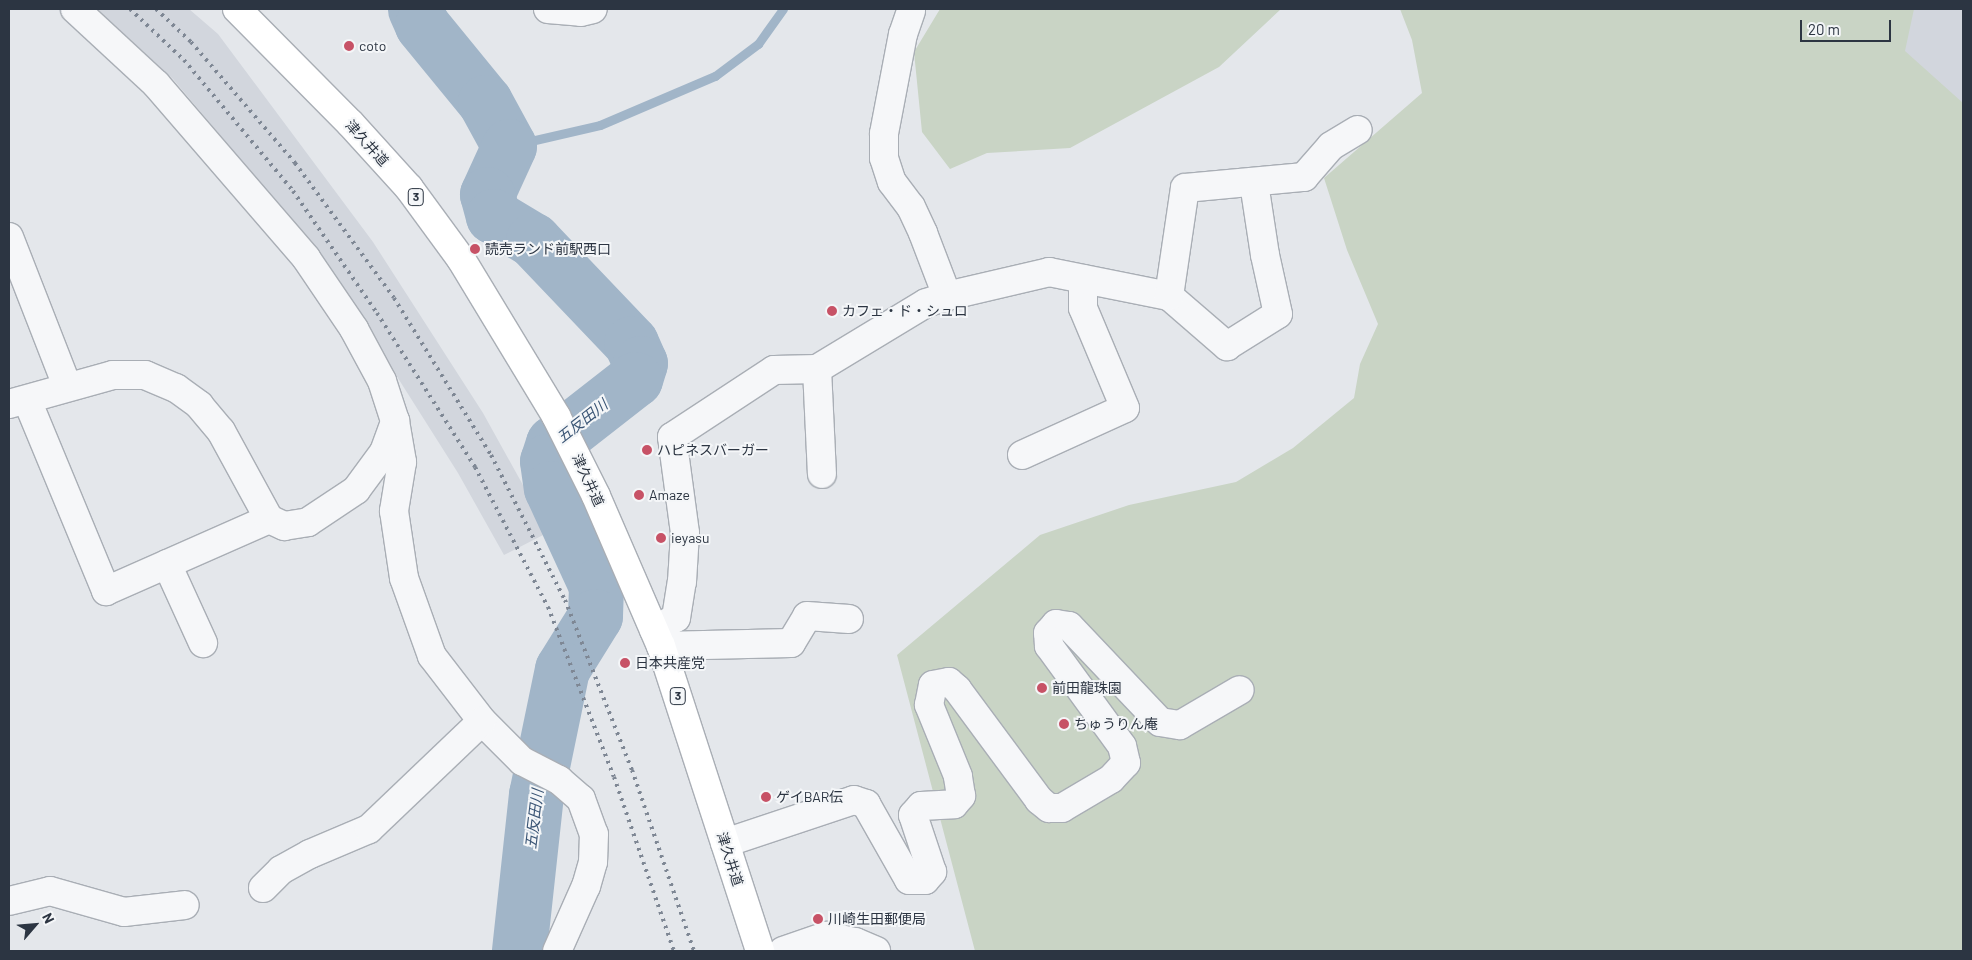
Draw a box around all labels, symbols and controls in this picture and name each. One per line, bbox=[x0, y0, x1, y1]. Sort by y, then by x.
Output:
scale bar bbox=[1802, 10, 1893, 42]
text: 20 m bbox=[1808, 20, 1840, 38]
place label: coto bbox=[359, 38, 386, 54]
marker: coto bbox=[343, 40, 355, 52]
street label: 津久井道 bbox=[342, 117, 392, 169]
road number: 3 bbox=[407, 188, 425, 206]
place label: 読売ランド前駅西口 bbox=[485, 241, 611, 257]
marker: 読売ランド前駅西口 bbox=[469, 243, 481, 255]
place label: カフェ・ド・シュロ bbox=[842, 303, 968, 319]
marker: カフェ・ド・シュロ bbox=[826, 305, 838, 317]
water label: 五反田川 bbox=[553, 395, 611, 447]
place label: ハピネスバーガー bbox=[657, 442, 769, 458]
marker: ハピネスバーガー bbox=[641, 444, 653, 456]
street label: 津久井道 bbox=[569, 451, 607, 509]
place label: Amaze bbox=[649, 487, 690, 503]
marker: Amaze bbox=[633, 489, 645, 501]
place label: ieyasu bbox=[671, 530, 710, 546]
marker: ieyasu bbox=[655, 532, 667, 544]
place label: 日本共産党 bbox=[635, 655, 705, 671]
marker: 日本共産党 bbox=[619, 657, 631, 669]
place label: 前田龍珠園 bbox=[1052, 680, 1122, 696]
marker: 前田龍珠園 bbox=[1036, 682, 1048, 694]
road number: 3 bbox=[669, 686, 687, 706]
place label: ちゅうりん庵 bbox=[1074, 716, 1158, 732]
marker: ちゅうりん庵 bbox=[1058, 718, 1070, 730]
water label: 五反田川 bbox=[521, 788, 547, 850]
place label: ゲイBAR伝 bbox=[776, 789, 844, 805]
marker: ゲイBAR伝 bbox=[760, 791, 772, 803]
street label: 津久井道 bbox=[713, 830, 747, 888]
north arrow bbox=[10, 900, 60, 950]
text: N bbox=[39, 910, 58, 926]
place label: 川崎生田郵便局 bbox=[828, 911, 926, 927]
marker: 川崎生田郵便局 bbox=[812, 913, 824, 925]

